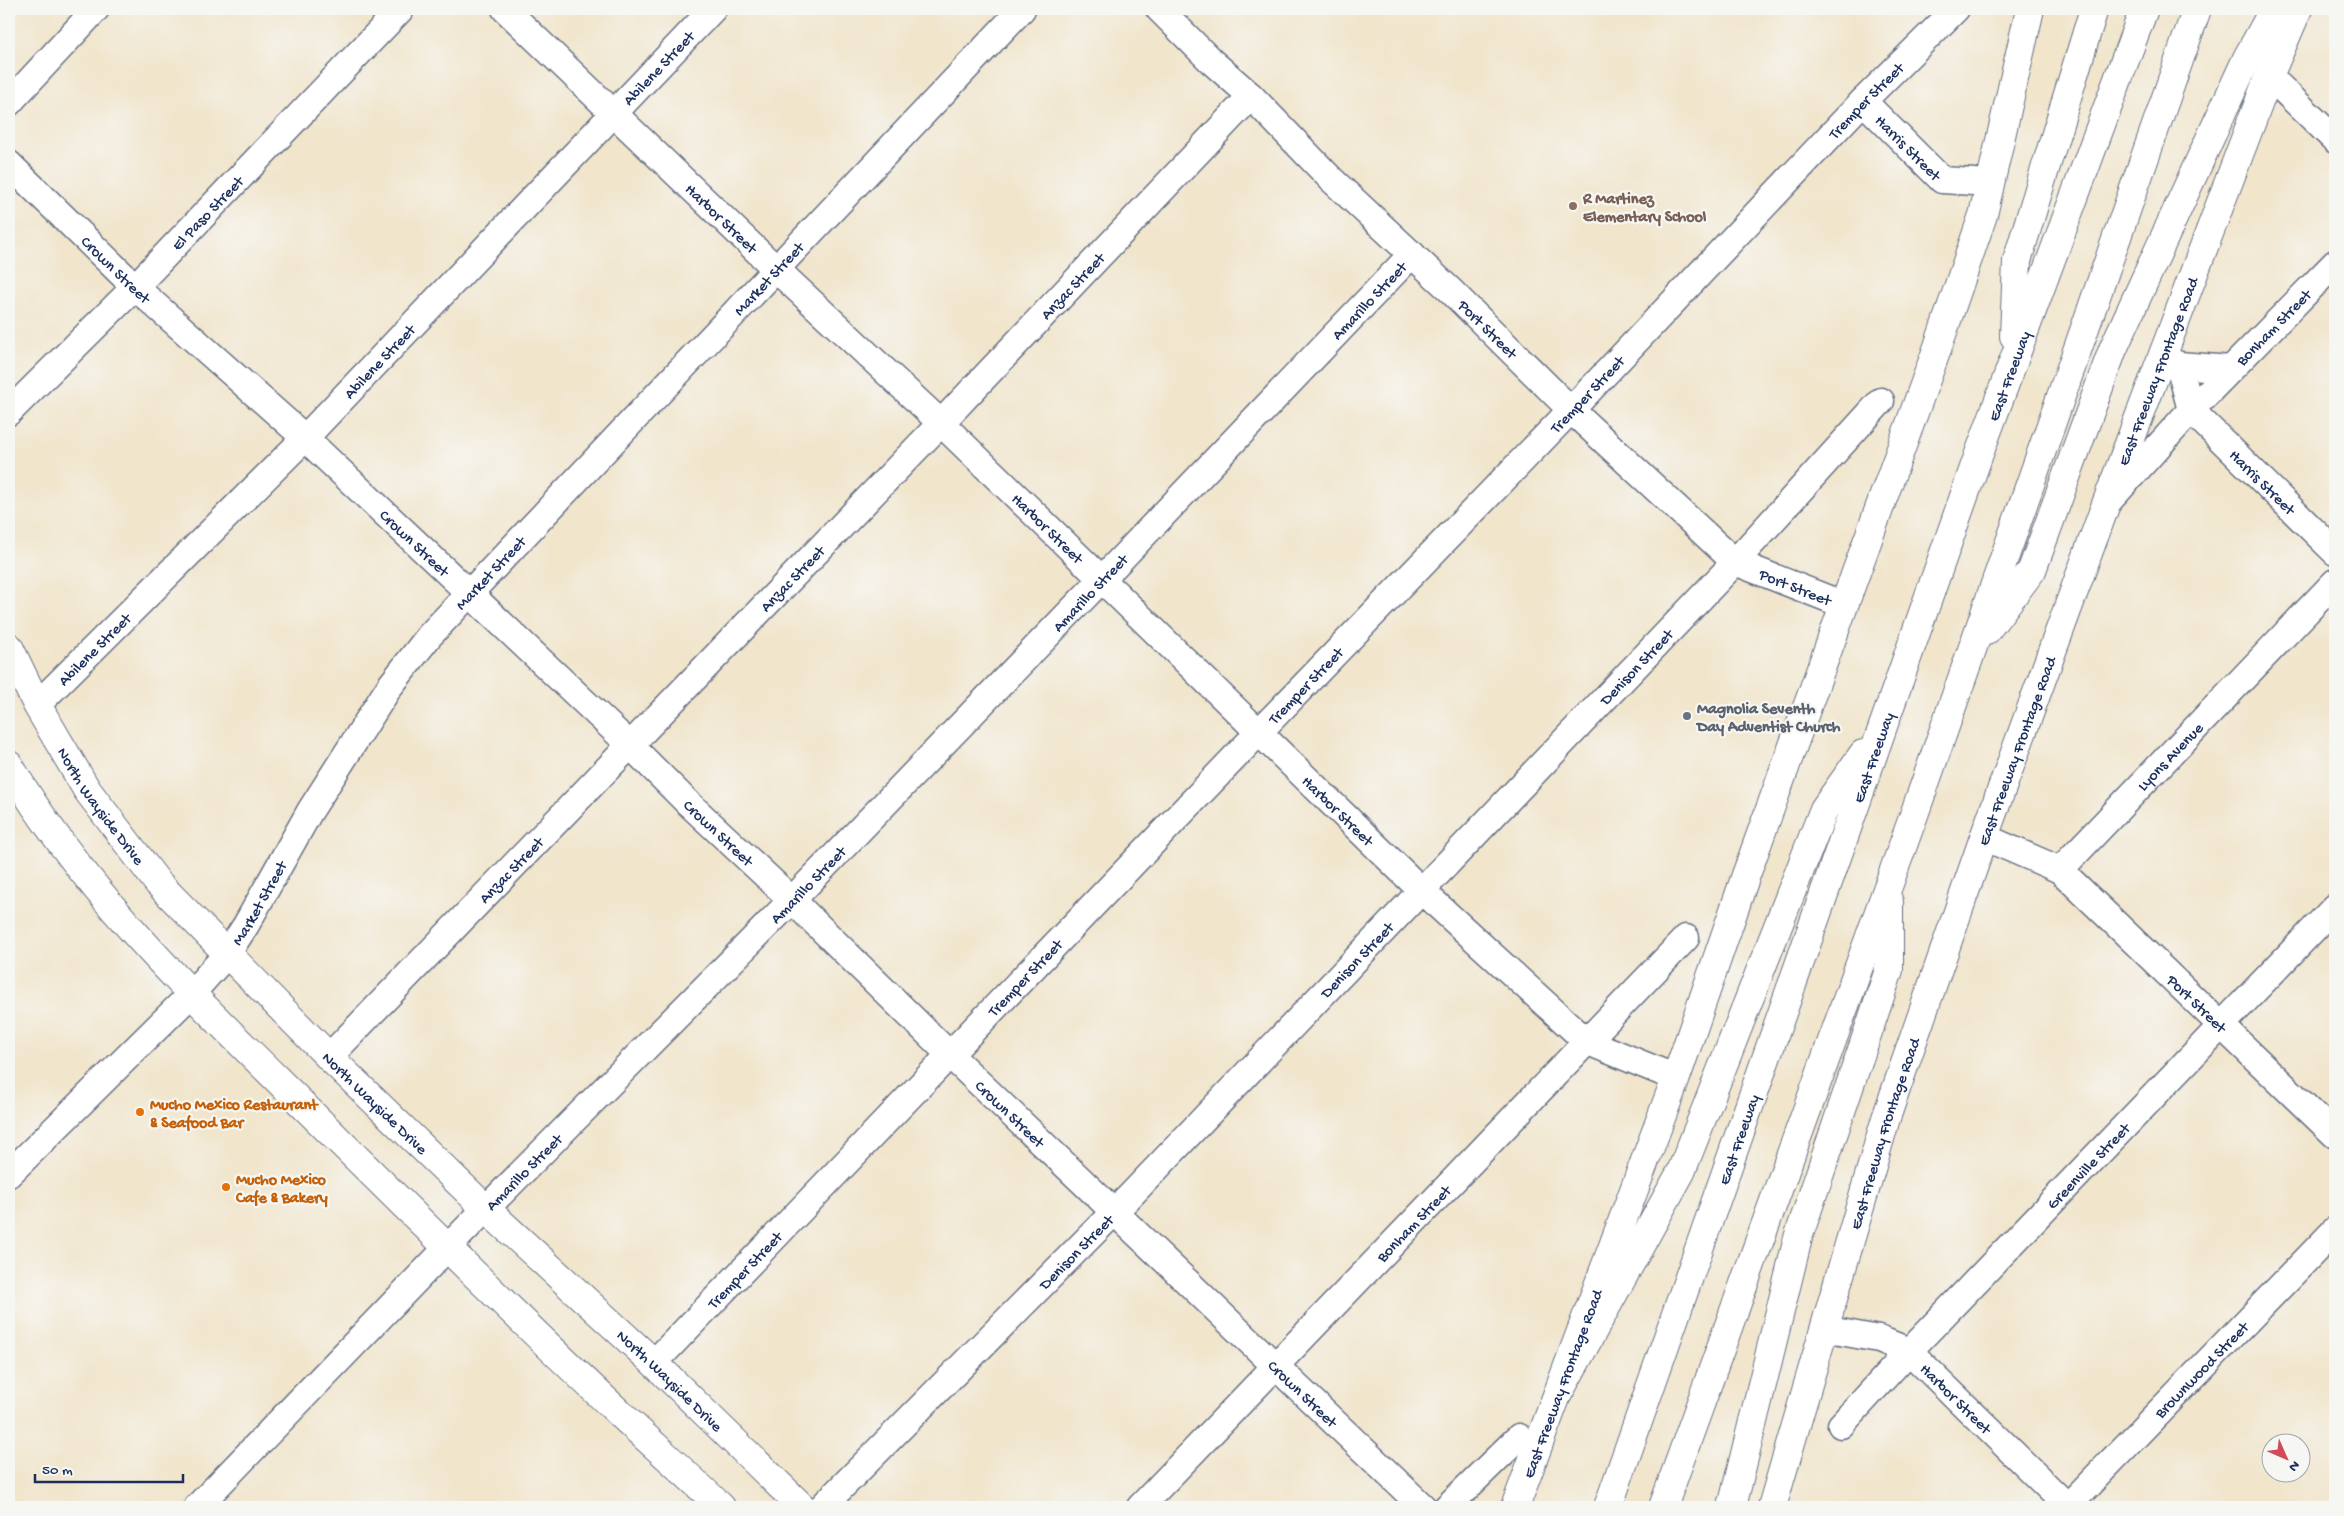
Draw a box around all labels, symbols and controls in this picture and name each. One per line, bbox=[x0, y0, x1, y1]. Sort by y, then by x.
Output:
street label: Abilene Street bbox=[620, 27, 701, 111]
street label: Tremper Street bbox=[1825, 59, 1910, 145]
street label: Harris Street bbox=[1870, 113, 1944, 187]
street label: El Paso Street bbox=[169, 172, 250, 256]
street label: Harbor Street bbox=[680, 181, 761, 260]
place label: R Martinez Elementary School bbox=[1582, 191, 1707, 228]
marker: R Martinez Elementary School bbox=[1567, 200, 1579, 212]
street label: Crown Street bbox=[75, 233, 154, 310]
street label: Market Street bbox=[731, 238, 811, 321]
street label: Anzac Street bbox=[1038, 249, 1111, 325]
street label: Amarillo Street bbox=[1329, 258, 1413, 345]
street label: East Freeway Frontage Road bbox=[2116, 274, 2205, 469]
street label: Bonham Street bbox=[2233, 286, 2318, 372]
street label: Port Street bbox=[1452, 297, 1521, 365]
street label: Abilene Street bbox=[341, 321, 422, 404]
street label: East Freeway bbox=[1986, 329, 2037, 425]
street label: Tremper Street bbox=[1547, 352, 1631, 439]
street label: Harris Street bbox=[2224, 447, 2299, 521]
street label: Harbor Street bbox=[1006, 491, 1087, 570]
street label: Crown Street bbox=[374, 507, 453, 583]
street label: Market Street bbox=[453, 533, 532, 615]
street label: Anzac Street bbox=[758, 542, 831, 617]
street label: Amarillo Street bbox=[1050, 551, 1135, 637]
street label: Port Street bbox=[1755, 566, 1835, 613]
street label: Abilene Street bbox=[56, 610, 138, 691]
street label: Denison Street bbox=[1597, 626, 1680, 711]
street label: Tremper Street bbox=[1265, 644, 1350, 730]
street label: East Freeway Frontage Road bbox=[1976, 653, 2063, 849]
place label: Magnolia Seventh Day Adventist Church bbox=[1695, 701, 1841, 738]
marker: Magnolia Seventh Day Adventist Church bbox=[1681, 710, 1693, 722]
street label: East Freeway bbox=[1851, 710, 1900, 806]
street label: Lyons Avenue bbox=[2135, 719, 2209, 796]
street label: North Wayside Drive bbox=[51, 745, 147, 871]
street label: Harbor Street bbox=[1296, 773, 1377, 852]
street label: Crown Street bbox=[678, 797, 757, 873]
street label: Anzac Street bbox=[476, 833, 550, 909]
street label: Amarillo Street bbox=[768, 843, 853, 929]
street label: Market Street bbox=[229, 857, 294, 950]
street label: Denison Street bbox=[1317, 919, 1400, 1004]
street label: Tremper Street bbox=[985, 936, 1069, 1023]
street label: Port Street bbox=[2161, 971, 2230, 1039]
street label: East Freeway Frontage Road bbox=[1848, 1035, 1927, 1232]
street label: North Wayside Drive bbox=[317, 1049, 431, 1161]
street label: Crown Street bbox=[969, 1078, 1048, 1154]
street label: East Freeway bbox=[1716, 1092, 1766, 1188]
place label: Mucho Mexico Restaurant & Seafood Bar bbox=[150, 1097, 319, 1134]
marker: Mucho Mexico Restaurant & Seafood Bar bbox=[134, 1106, 146, 1118]
street label: Greenville Street bbox=[2044, 1119, 2137, 1215]
street label: Amarillo Street bbox=[483, 1130, 569, 1216]
place label: Mucho Mexico Cafe & Bakery bbox=[235, 1172, 328, 1209]
marker: Mucho Mexico Cafe & Bakery bbox=[220, 1181, 232, 1193]
street label: Bonham Street bbox=[1373, 1182, 1458, 1268]
street label: Denison Street bbox=[1036, 1211, 1120, 1296]
street label: Tremper Street bbox=[704, 1228, 789, 1315]
street label: East Freeway Frontage Road bbox=[1521, 1286, 1609, 1482]
street label: Brownwood Street bbox=[2151, 1318, 2255, 1424]
street label: North Wayside Drive bbox=[611, 1327, 726, 1438]
street label: Crown Street bbox=[1262, 1358, 1341, 1434]
street label: Harbor Street bbox=[1915, 1361, 1995, 1441]
north arrow bbox=[2262, 1434, 2312, 1484]
scale bar bbox=[35, 1451, 182, 1483]
text: N bbox=[2284, 1456, 2303, 1475]
text: 50 m bbox=[42, 1462, 73, 1480]

